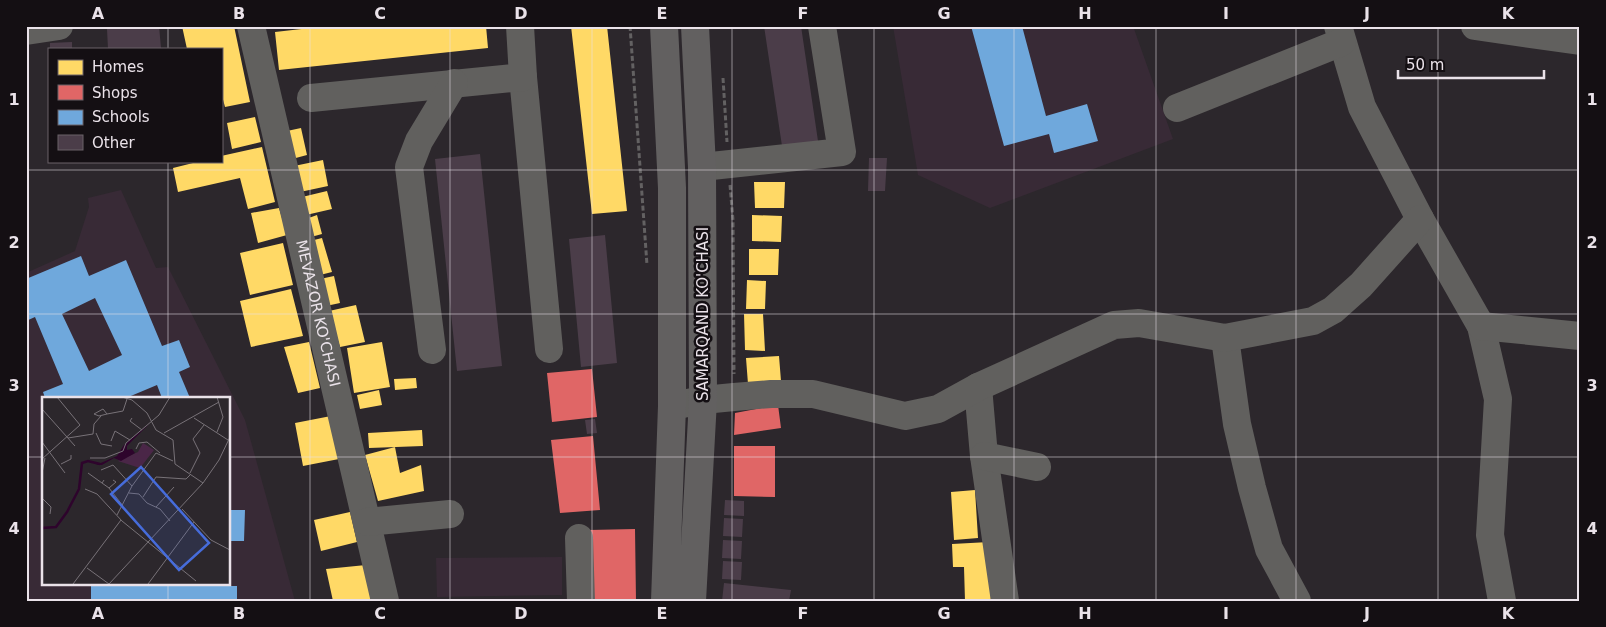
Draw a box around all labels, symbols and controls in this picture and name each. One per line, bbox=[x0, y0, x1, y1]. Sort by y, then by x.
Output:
text: A bbox=[92, 4, 105, 23]
text: B bbox=[233, 4, 245, 23]
text: C bbox=[374, 4, 386, 23]
text: D bbox=[514, 4, 528, 23]
text: E bbox=[657, 4, 667, 23]
text: F bbox=[798, 4, 808, 23]
text: G bbox=[937, 4, 951, 23]
text: H bbox=[1078, 4, 1092, 23]
text: I bbox=[1223, 4, 1229, 23]
text: J bbox=[1363, 4, 1370, 23]
text: K bbox=[1502, 4, 1515, 23]
legend bbox=[48, 48, 222, 162]
scale bar bbox=[1398, 48, 1545, 80]
text: 50 m bbox=[1406, 56, 1444, 74]
text: Homes bbox=[92, 58, 144, 76]
text: Shops bbox=[92, 84, 138, 102]
text: 1 bbox=[8, 90, 20, 109]
text: 1 bbox=[1586, 90, 1598, 109]
text: Schools bbox=[92, 108, 150, 126]
text: Other bbox=[92, 134, 135, 152]
street label: SAMARQAND KO'CHASI bbox=[694, 227, 712, 401]
text: 2 bbox=[8, 233, 20, 252]
text: 2 bbox=[1586, 233, 1598, 252]
street label: MEVAZOR KO'CHASI bbox=[292, 238, 344, 389]
text: 3 bbox=[8, 376, 20, 395]
text: 3 bbox=[1586, 376, 1598, 395]
inset map bbox=[42, 397, 230, 584]
text: 4 bbox=[8, 519, 20, 538]
text: 4 bbox=[1586, 519, 1598, 538]
text: A bbox=[92, 604, 105, 623]
text: B bbox=[233, 604, 245, 623]
text: C bbox=[374, 604, 386, 623]
text: D bbox=[514, 604, 528, 623]
text: E bbox=[657, 604, 667, 623]
text: F bbox=[798, 604, 808, 623]
text: G bbox=[937, 604, 951, 623]
text: H bbox=[1078, 604, 1092, 623]
text: I bbox=[1223, 604, 1229, 623]
text: J bbox=[1363, 604, 1370, 623]
text: K bbox=[1502, 604, 1515, 623]

